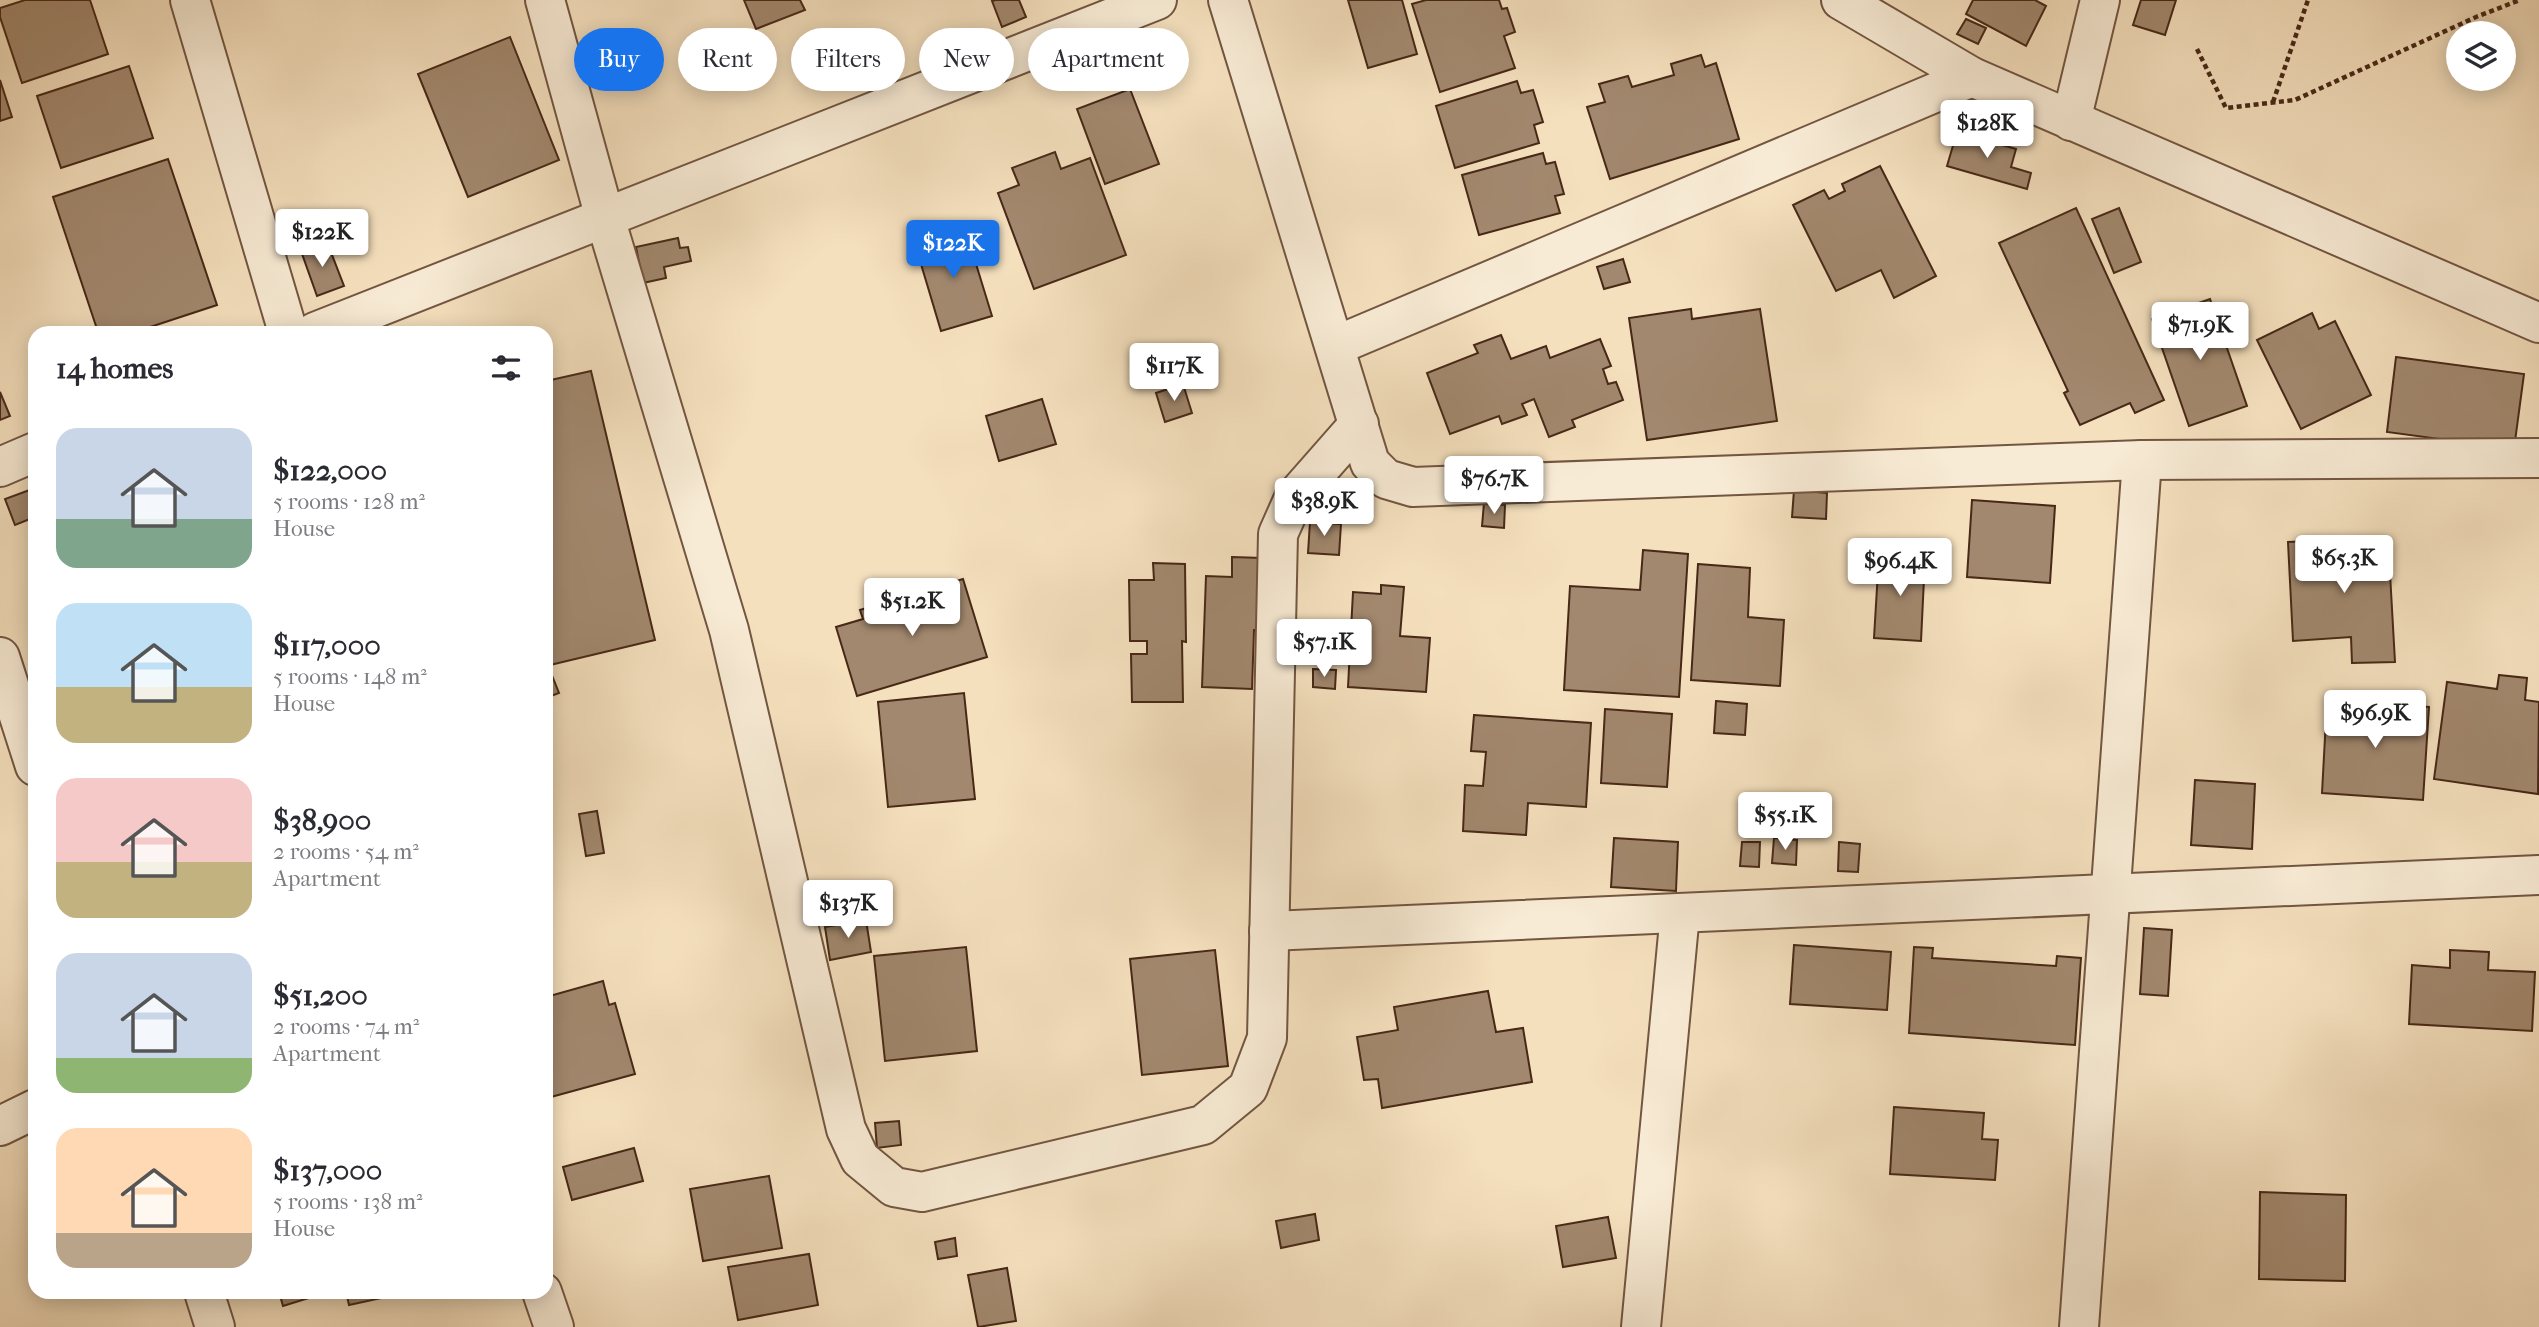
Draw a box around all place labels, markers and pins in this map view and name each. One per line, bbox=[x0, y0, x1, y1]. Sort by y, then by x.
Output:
pin: $128K bbox=[1938, 100, 2036, 160]
pin: $122K bbox=[273, 210, 371, 269]
pin: $122K bbox=[904, 220, 1002, 280]
pin: $71.9K bbox=[2143, 302, 2257, 362]
pin: $117K bbox=[1125, 344, 1223, 403]
pin: $76.7K bbox=[1437, 456, 1551, 516]
pin: $38.9K bbox=[1267, 478, 1381, 538]
pin: $65.3K bbox=[2287, 536, 2401, 595]
pin: $96.4K bbox=[1843, 538, 1957, 598]
pin: $51.2K bbox=[855, 578, 969, 638]
pin: $57.1K bbox=[1267, 620, 1381, 679]
pin: $96.9K bbox=[2318, 690, 2432, 750]
pin: $55.1K bbox=[1728, 792, 1842, 852]
pin: $137K bbox=[799, 880, 897, 940]

